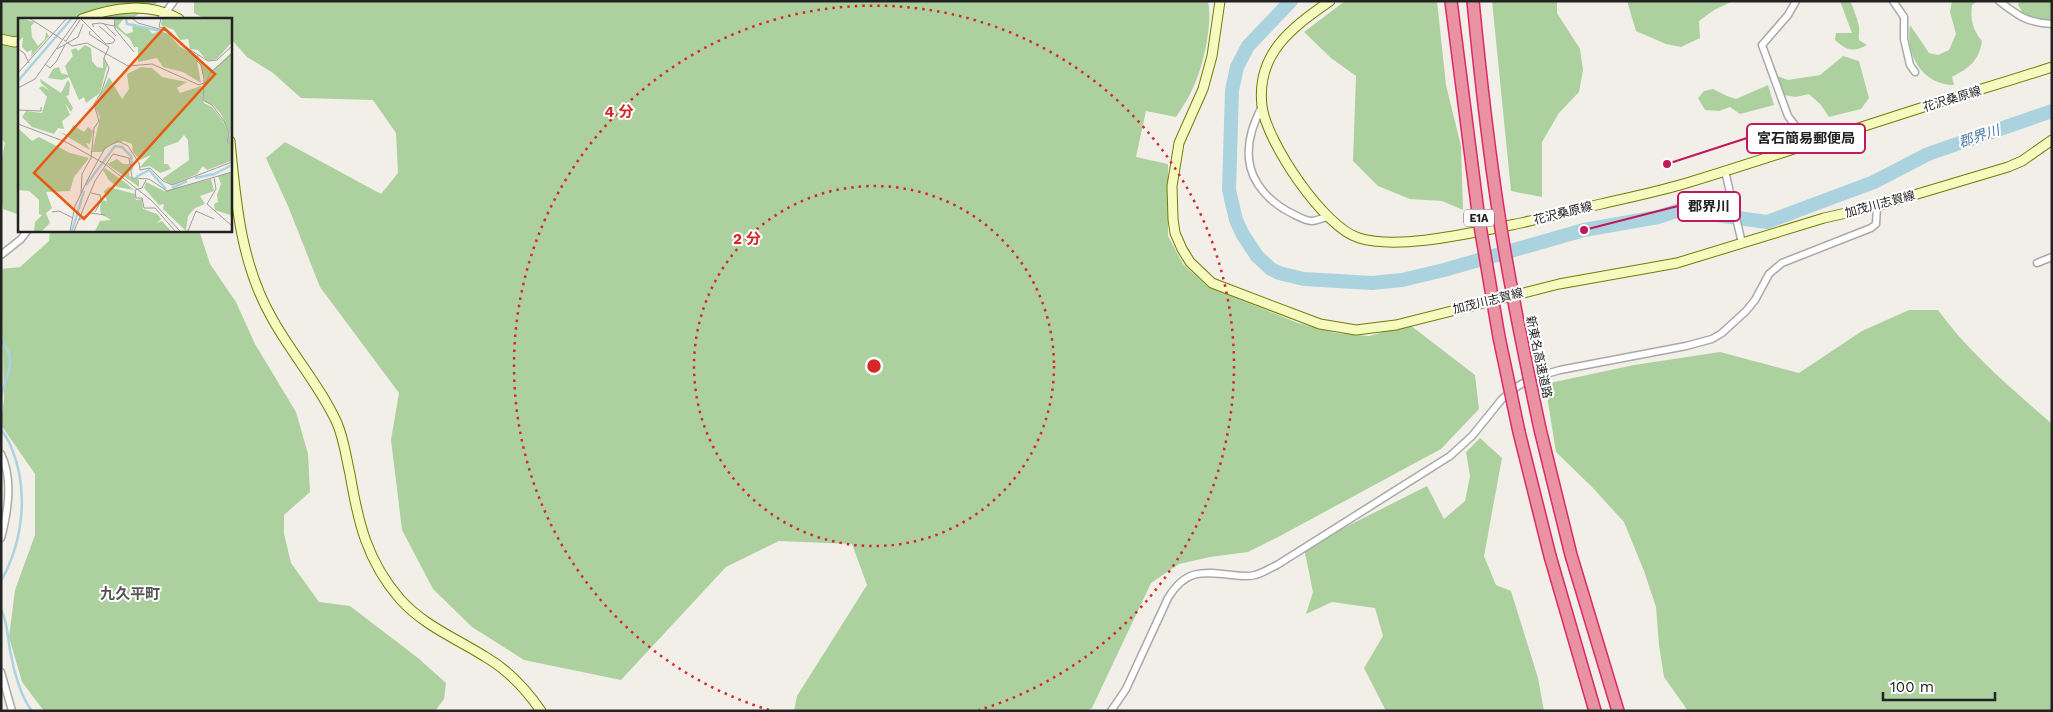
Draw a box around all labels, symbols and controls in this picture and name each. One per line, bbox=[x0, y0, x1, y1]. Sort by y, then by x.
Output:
inset map bbox=[18, 18, 231, 231]
street label: 花沢桑原線 bbox=[1921, 84, 1983, 114]
text: 4 分 bbox=[605, 103, 633, 121]
water label: 郡界川 bbox=[1957, 121, 2003, 150]
callout: 宮石簡易郵便局 bbox=[1747, 124, 1865, 153]
text: 宮石簡易郵便局 bbox=[1757, 130, 1855, 146]
street label: 加茂川志賀線 bbox=[1843, 188, 1917, 220]
callout: 郡界川 bbox=[1678, 192, 1740, 221]
text: 郡界川 bbox=[1688, 198, 1730, 214]
street label: 花沢桑原線 bbox=[1532, 199, 1594, 227]
road number: E1A bbox=[1464, 210, 1494, 227]
text: 2 分 bbox=[733, 230, 761, 248]
street label: 加茂川志賀線 bbox=[1451, 285, 1525, 317]
street label: 新東名高速道路 bbox=[1523, 314, 1555, 400]
centre of rings bbox=[865, 357, 883, 375]
district label: 九久平町 bbox=[100, 585, 160, 603]
scale bar bbox=[1883, 670, 1996, 702]
text: 100 m bbox=[1890, 678, 1934, 696]

